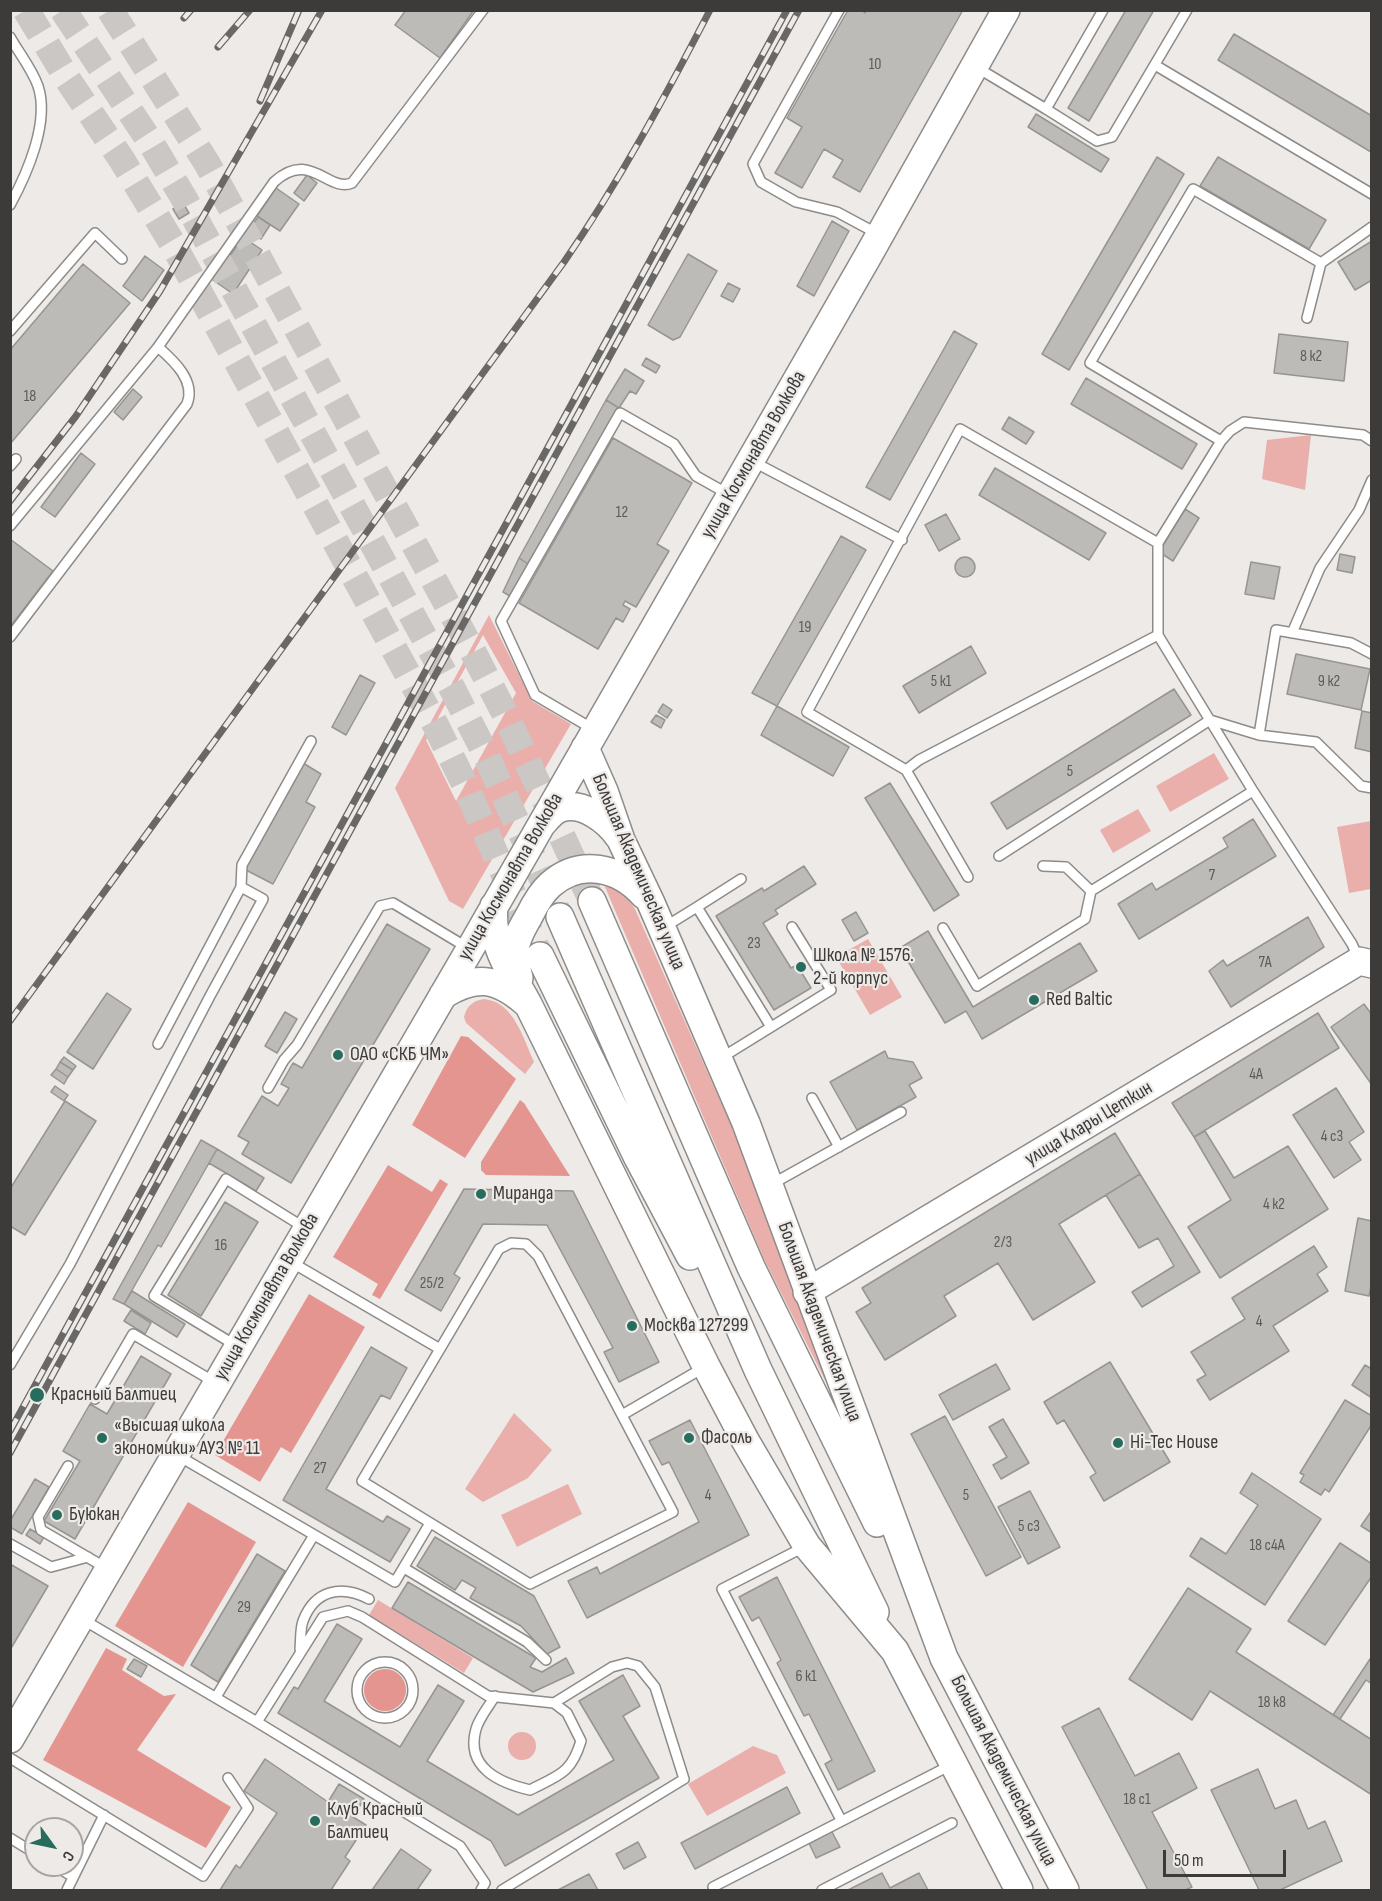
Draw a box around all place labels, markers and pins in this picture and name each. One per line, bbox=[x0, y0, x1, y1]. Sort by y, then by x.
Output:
place label: Школа № 1576. 2-й корпус bbox=[813, 944, 914, 991]
marker: Школа № 1576. 2-й корпус bbox=[794, 960, 808, 974]
place label: Red Baltic bbox=[1046, 988, 1113, 1012]
marker: Red Baltic bbox=[1027, 993, 1041, 1007]
place label: ОАО «СКБ ЧМ» bbox=[350, 1043, 449, 1067]
marker: ОАО «СКБ ЧМ» bbox=[331, 1048, 345, 1062]
place label: Миранда bbox=[493, 1182, 554, 1206]
marker: Миранда bbox=[474, 1187, 488, 1201]
place label: Москва 127299 bbox=[644, 1314, 748, 1338]
marker: Москва 127299 bbox=[625, 1319, 639, 1333]
place label: Красный Балтиец bbox=[51, 1383, 176, 1407]
marker: Красный Балтиец bbox=[28, 1386, 46, 1404]
place label: «Высшая школа экономики» АУЗ № 11 bbox=[114, 1414, 260, 1461]
place label: Фасоль bbox=[701, 1426, 752, 1450]
marker: «Высшая школа экономики» АУЗ № 11 bbox=[95, 1431, 109, 1445]
marker: Фасоль bbox=[682, 1431, 696, 1445]
place label: Hi-Tec House bbox=[1130, 1431, 1218, 1455]
marker: Hi-Tec House bbox=[1111, 1436, 1125, 1450]
place label: Буюкан bbox=[69, 1503, 120, 1527]
marker: Буюкан bbox=[50, 1508, 64, 1522]
place label: Клуб Красный Балтиец bbox=[327, 1798, 423, 1845]
marker: Клуб Красный Балтиец bbox=[308, 1814, 322, 1828]

